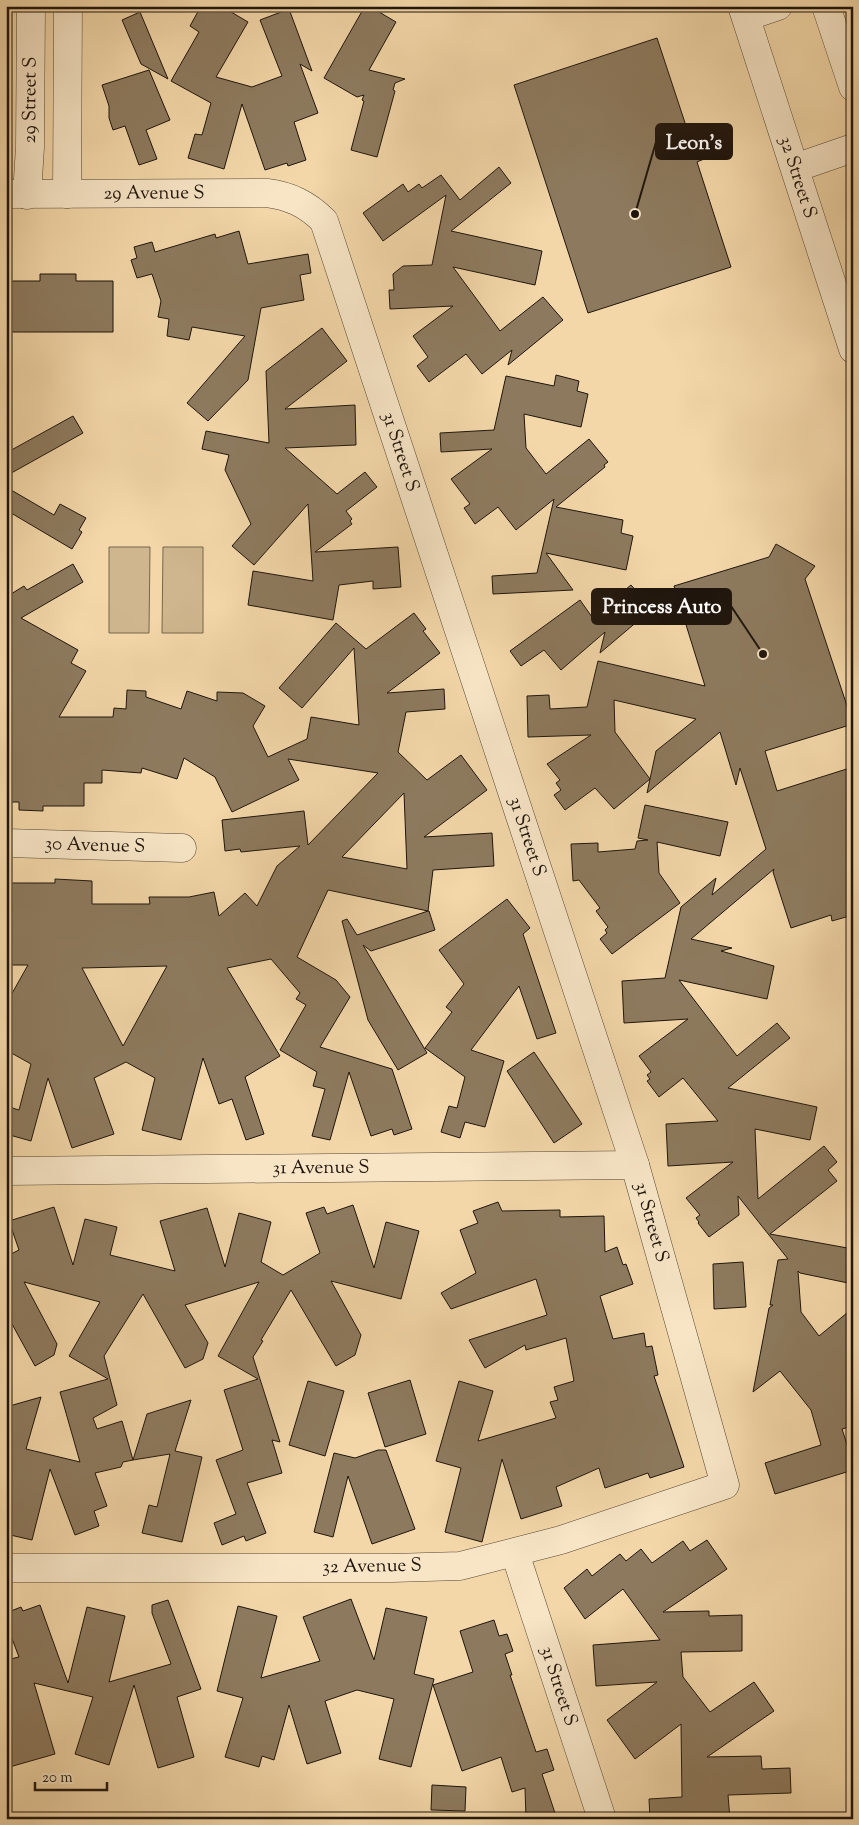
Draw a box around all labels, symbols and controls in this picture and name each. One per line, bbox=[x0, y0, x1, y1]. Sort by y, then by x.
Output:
street label: 29 Street S bbox=[17, 57, 44, 144]
callout: Leon's bbox=[656, 124, 732, 159]
text: Leon's bbox=[666, 130, 722, 159]
street label: 32 Street S bbox=[771, 133, 823, 222]
street label: 29 Avenue S bbox=[103, 180, 205, 207]
street label: 31 Street S bbox=[374, 409, 426, 496]
callout: Princess Auto bbox=[592, 589, 731, 624]
text: Princess Auto bbox=[603, 594, 722, 623]
street label: 31 Street S bbox=[501, 793, 553, 880]
street label: 30 Avenue S bbox=[44, 831, 146, 860]
street label: 31 Avenue S bbox=[272, 1154, 370, 1182]
street label: 31 Street S bbox=[627, 1179, 675, 1266]
street label: 32 Avenue S bbox=[322, 1553, 422, 1581]
street label: 31 Street S bbox=[533, 1643, 584, 1730]
scale bar bbox=[35, 1760, 108, 1792]
text: 20 m bbox=[42, 1768, 73, 1789]

